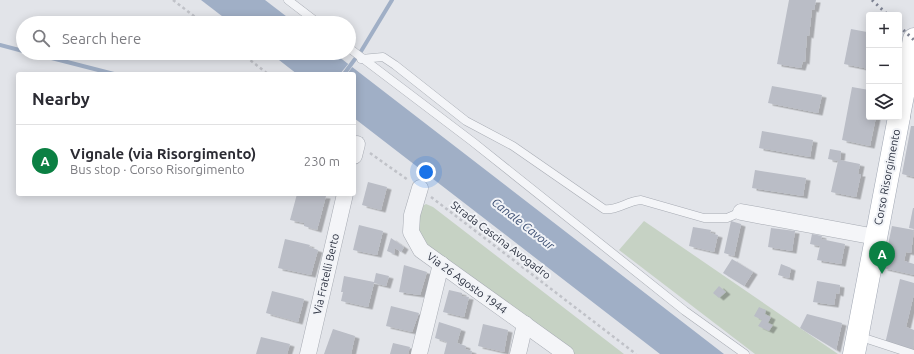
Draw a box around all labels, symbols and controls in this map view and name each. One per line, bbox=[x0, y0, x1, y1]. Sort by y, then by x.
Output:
map controls bbox=[866, 12, 902, 120]
button: + bbox=[866, 12, 902, 48]
search box bbox=[16, 16, 356, 60]
icon: search bbox=[30, 27, 52, 49]
text: Search here bbox=[62, 30, 141, 47]
button: − bbox=[866, 48, 902, 84]
button: layers bbox=[866, 84, 902, 120]
text: Nearby bbox=[32, 89, 90, 108]
street label: Corso Risorgimento bbox=[872, 128, 902, 226]
text: Vignale (via Risorgimento) bbox=[70, 145, 256, 162]
text: A bbox=[40, 154, 50, 168]
text: 230 m bbox=[304, 154, 340, 168]
text: Bus stop · Corso Risorgimento bbox=[70, 162, 245, 176]
your location bbox=[416, 162, 436, 182]
water label: Canale Cavour bbox=[489, 195, 558, 252]
street label: Strada Cascina Avogadro bbox=[449, 199, 553, 281]
street label: Via Fratelli Berto bbox=[311, 232, 341, 316]
pin: A bbox=[869, 241, 895, 274]
street label: Via 26 Agosto 1944 bbox=[425, 250, 509, 316]

